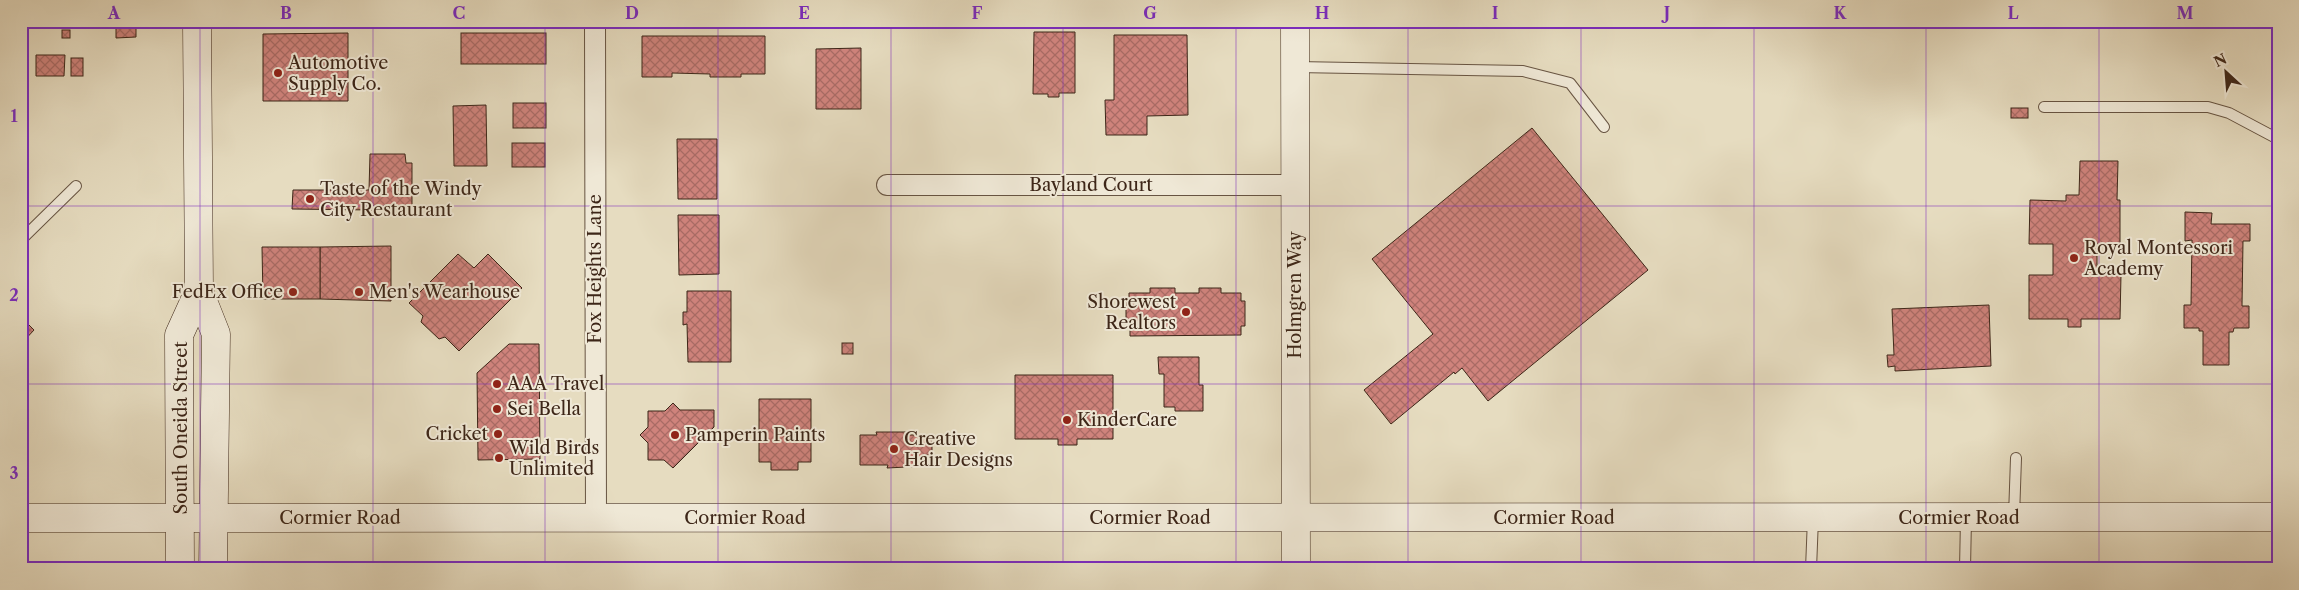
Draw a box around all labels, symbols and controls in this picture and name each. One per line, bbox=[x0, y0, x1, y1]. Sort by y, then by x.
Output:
text: A bbox=[107, 3, 121, 23]
text: B bbox=[280, 3, 292, 23]
text: C bbox=[453, 3, 465, 23]
text: D bbox=[625, 3, 639, 23]
text: E bbox=[798, 3, 810, 23]
text: F bbox=[972, 3, 983, 23]
text: G bbox=[1143, 3, 1157, 23]
text: H bbox=[1315, 3, 1329, 23]
text: I bbox=[1492, 3, 1499, 23]
text: J bbox=[1661, 3, 1670, 23]
text: K bbox=[1834, 3, 1848, 23]
text: L bbox=[2007, 3, 2019, 23]
text: M bbox=[2177, 3, 2194, 23]
north arrow bbox=[2202, 48, 2252, 98]
text: N bbox=[2211, 50, 2230, 71]
place label: Automotive Supply Co. bbox=[287, 52, 388, 95]
marker: Automotive Supply Co. bbox=[272, 67, 284, 79]
text: 1 bbox=[10, 106, 18, 126]
street label: Bayland Court bbox=[1029, 174, 1153, 196]
place label: Taste of the Windy City Restaurant bbox=[320, 178, 482, 221]
marker: Taste of the Windy City Restaurant bbox=[304, 193, 316, 205]
street label: Fox Heights Lane bbox=[584, 194, 606, 344]
street label: Holmgren Way bbox=[1284, 230, 1306, 359]
place label: Royal Montessori Academy bbox=[2083, 237, 2233, 280]
marker: Royal Montessori Academy bbox=[2068, 252, 2080, 264]
place label: FedEx Office bbox=[172, 281, 283, 303]
place label: Men's Wearhouse bbox=[369, 281, 520, 303]
text: 2 bbox=[9, 285, 19, 305]
marker: FedEx Office bbox=[287, 286, 299, 298]
marker: Men's Wearhouse bbox=[353, 286, 365, 298]
place label: Shorewest Realtors bbox=[1087, 291, 1177, 334]
marker: Shorewest Realtors bbox=[1180, 306, 1192, 318]
street label: South Oneida Street bbox=[170, 341, 192, 515]
place label: AAA Travel bbox=[506, 373, 604, 395]
marker: AAA Travel bbox=[491, 378, 503, 390]
place label: Sei Bella bbox=[507, 398, 581, 420]
marker: Sei Bella bbox=[491, 403, 503, 415]
place label: KinderCare bbox=[1077, 409, 1177, 431]
marker: KinderCare bbox=[1061, 414, 1073, 426]
place label: Cricket bbox=[425, 423, 489, 445]
place label: Pamperin Paints bbox=[685, 424, 825, 446]
marker: Cricket bbox=[492, 428, 504, 440]
place label: Creative Hair Designs bbox=[904, 428, 1013, 471]
marker: Pamperin Paints bbox=[669, 429, 681, 441]
place label: Wild Birds Unlimited bbox=[508, 437, 599, 480]
marker: Creative Hair Designs bbox=[888, 443, 900, 455]
marker: Wild Birds Unlimited bbox=[493, 452, 505, 464]
text: 3 bbox=[9, 463, 19, 483]
street label: Cormier Road bbox=[279, 507, 401, 529]
street label: Cormier Road bbox=[684, 507, 806, 529]
street label: Cormier Road bbox=[1089, 507, 1211, 529]
street label: Cormier Road bbox=[1493, 507, 1615, 529]
street label: Cormier Road bbox=[1898, 507, 2020, 529]

